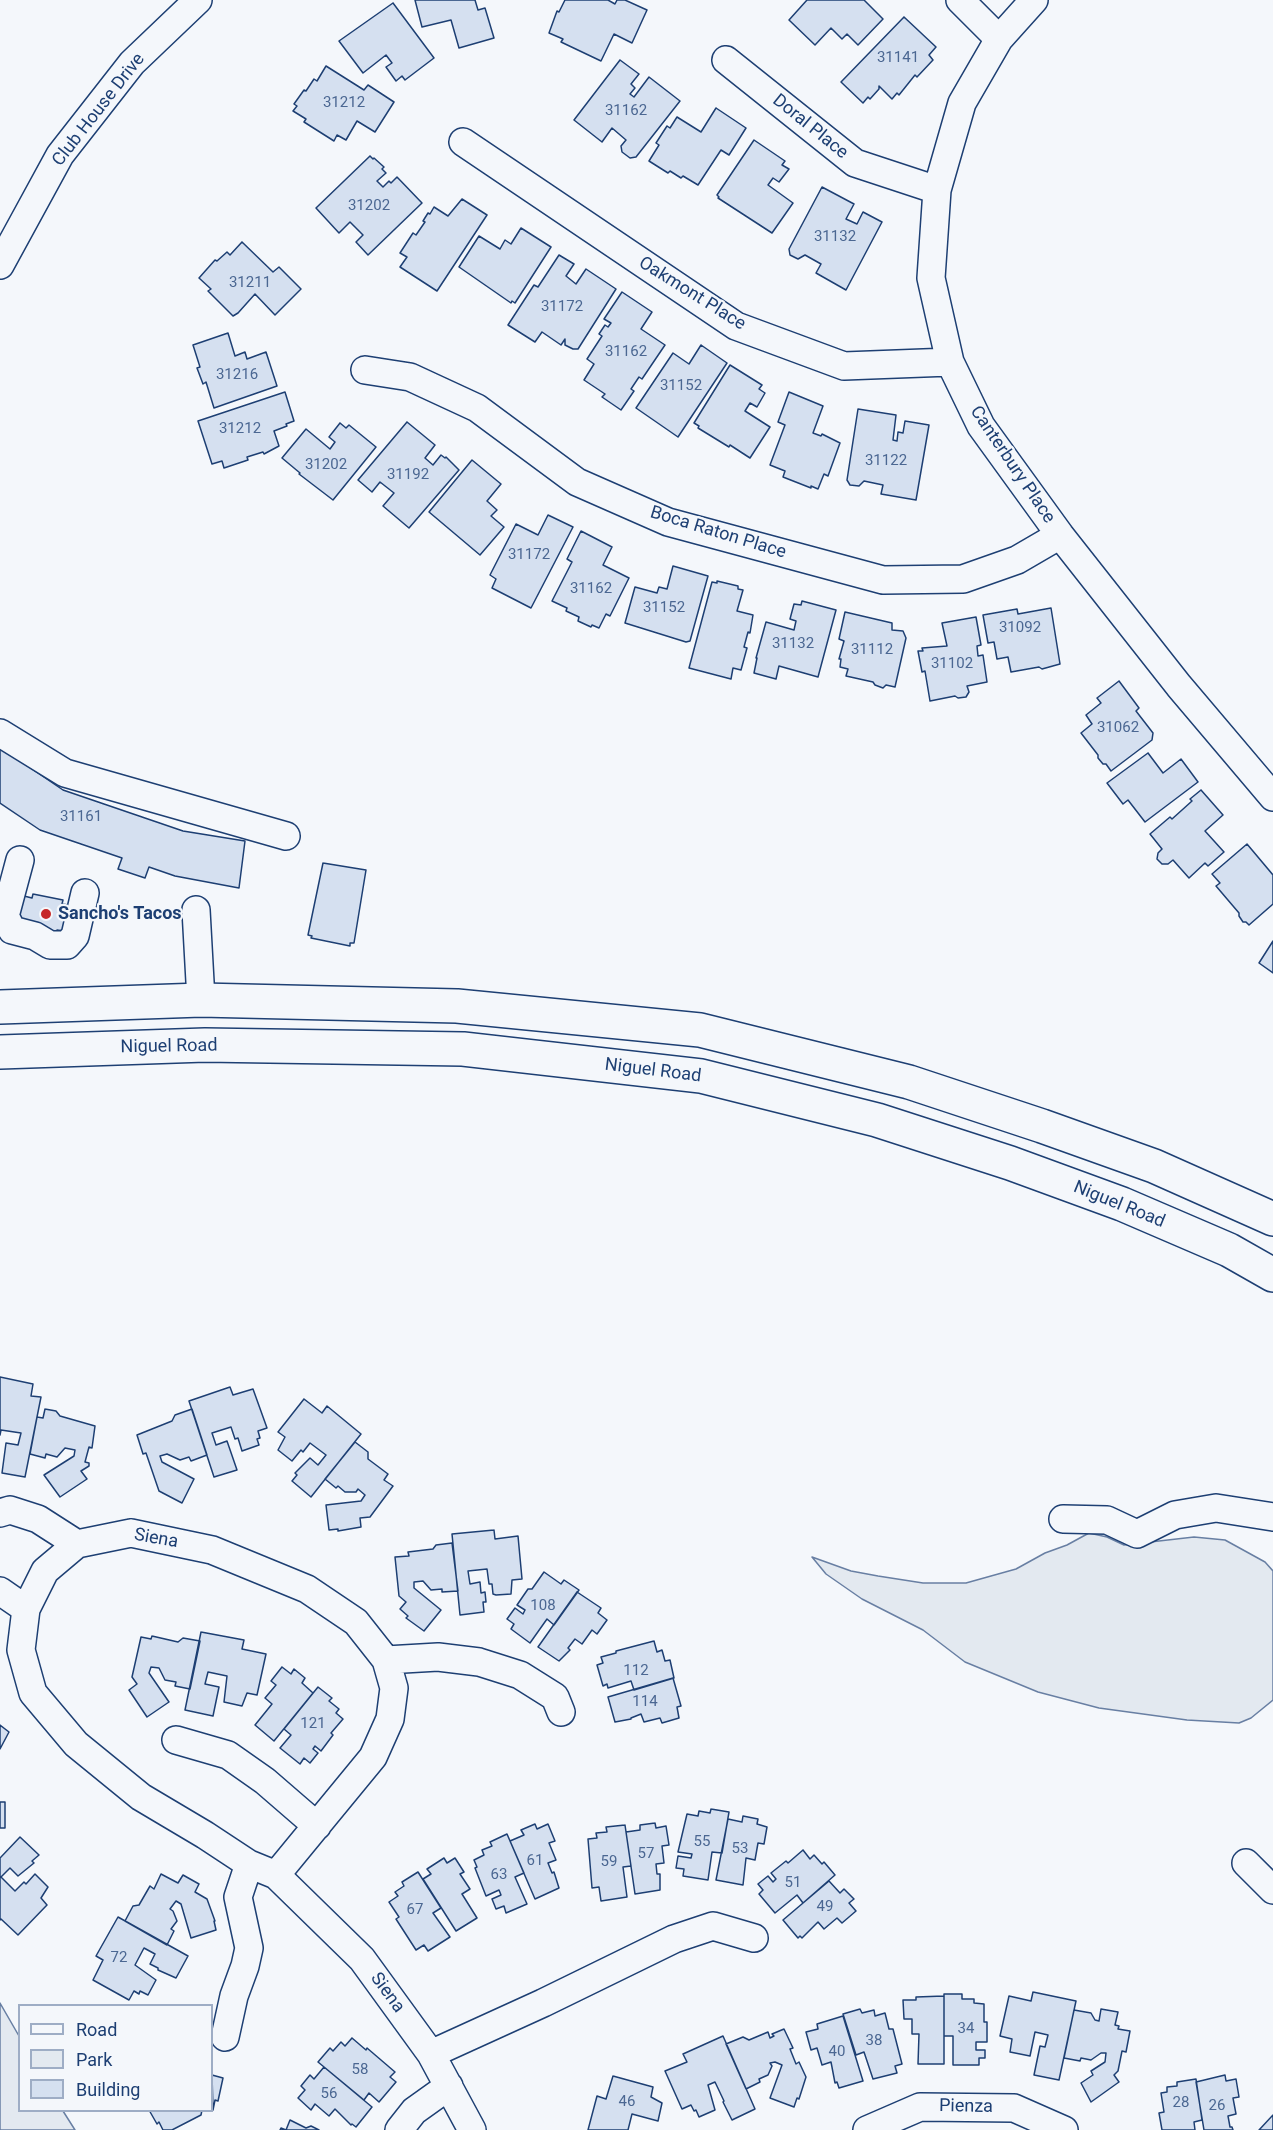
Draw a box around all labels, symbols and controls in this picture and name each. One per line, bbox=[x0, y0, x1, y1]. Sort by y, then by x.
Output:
street label: Club House Drive bbox=[48, 49, 150, 171]
house number: 31141 bbox=[877, 49, 919, 67]
street label: Doral Place bbox=[768, 90, 852, 164]
house number: 31212 bbox=[323, 94, 365, 112]
house number: 31162 bbox=[605, 102, 647, 120]
house number: 31202 bbox=[348, 197, 390, 215]
house number: 31132 bbox=[814, 228, 856, 246]
street label: Oakmont Place bbox=[634, 252, 750, 336]
house number: 31211 bbox=[229, 274, 271, 292]
house number: 31172 bbox=[541, 298, 583, 316]
house number: 31162 bbox=[605, 343, 647, 361]
house number: 31216 bbox=[216, 366, 258, 384]
house number: 31152 bbox=[660, 377, 702, 395]
street label: Canterbury Place bbox=[965, 402, 1059, 528]
house number: 31212 bbox=[219, 420, 261, 438]
house number: 31122 bbox=[865, 452, 907, 470]
house number: 31202 bbox=[305, 456, 347, 474]
house number: 31192 bbox=[387, 466, 429, 484]
street label: Boca Raton Place bbox=[647, 502, 789, 564]
house number: 31172 bbox=[508, 546, 550, 564]
house number: 31162 bbox=[570, 580, 612, 598]
house number: 31152 bbox=[643, 599, 685, 617]
house number: 31092 bbox=[999, 619, 1041, 637]
house number: 31132 bbox=[772, 635, 814, 653]
house number: 31112 bbox=[851, 641, 893, 659]
house number: 31102 bbox=[931, 655, 973, 673]
house number: 31062 bbox=[1097, 719, 1139, 737]
house number: 31161 bbox=[60, 808, 102, 826]
place label: Sancho's Tacos bbox=[58, 903, 182, 925]
marker: Sancho's Tacos bbox=[39, 907, 53, 921]
street label: Niguel Road bbox=[120, 1035, 218, 1059]
street label: Niguel Road bbox=[604, 1054, 702, 1088]
street label: Niguel Road bbox=[1070, 1177, 1168, 1233]
street label: Siena bbox=[132, 1525, 180, 1553]
house number: 108 bbox=[530, 1597, 556, 1615]
house number: 112 bbox=[623, 1662, 649, 1680]
house number: 114 bbox=[632, 1693, 658, 1711]
house number: 121 bbox=[300, 1715, 326, 1733]
house number: 55 bbox=[694, 1833, 710, 1851]
house number: 53 bbox=[732, 1840, 748, 1858]
house number: 57 bbox=[638, 1845, 654, 1863]
house number: 61 bbox=[527, 1852, 543, 1870]
house number: 59 bbox=[601, 1853, 617, 1871]
house number: 63 bbox=[491, 1866, 507, 1884]
house number: 51 bbox=[785, 1874, 801, 1892]
house number: 49 bbox=[817, 1898, 833, 1916]
house number: 67 bbox=[407, 1901, 423, 1919]
house number: 72 bbox=[111, 1949, 127, 1967]
street label: Siena bbox=[365, 1969, 409, 2017]
legend bbox=[18, 2004, 213, 2112]
text: Road bbox=[76, 2019, 117, 2040]
house number: 34 bbox=[958, 2020, 974, 2038]
house number: 38 bbox=[866, 2032, 882, 2050]
house number: 40 bbox=[829, 2043, 845, 2061]
text: Park bbox=[76, 2049, 112, 2070]
house number: 58 bbox=[352, 2061, 368, 2079]
text: Building bbox=[76, 2079, 140, 2100]
house number: 56 bbox=[321, 2085, 337, 2103]
house number: 46 bbox=[619, 2093, 635, 2111]
house number: 28 bbox=[1173, 2094, 1189, 2112]
street label: Pienza bbox=[939, 2096, 993, 2118]
house number: 26 bbox=[1209, 2097, 1225, 2115]

